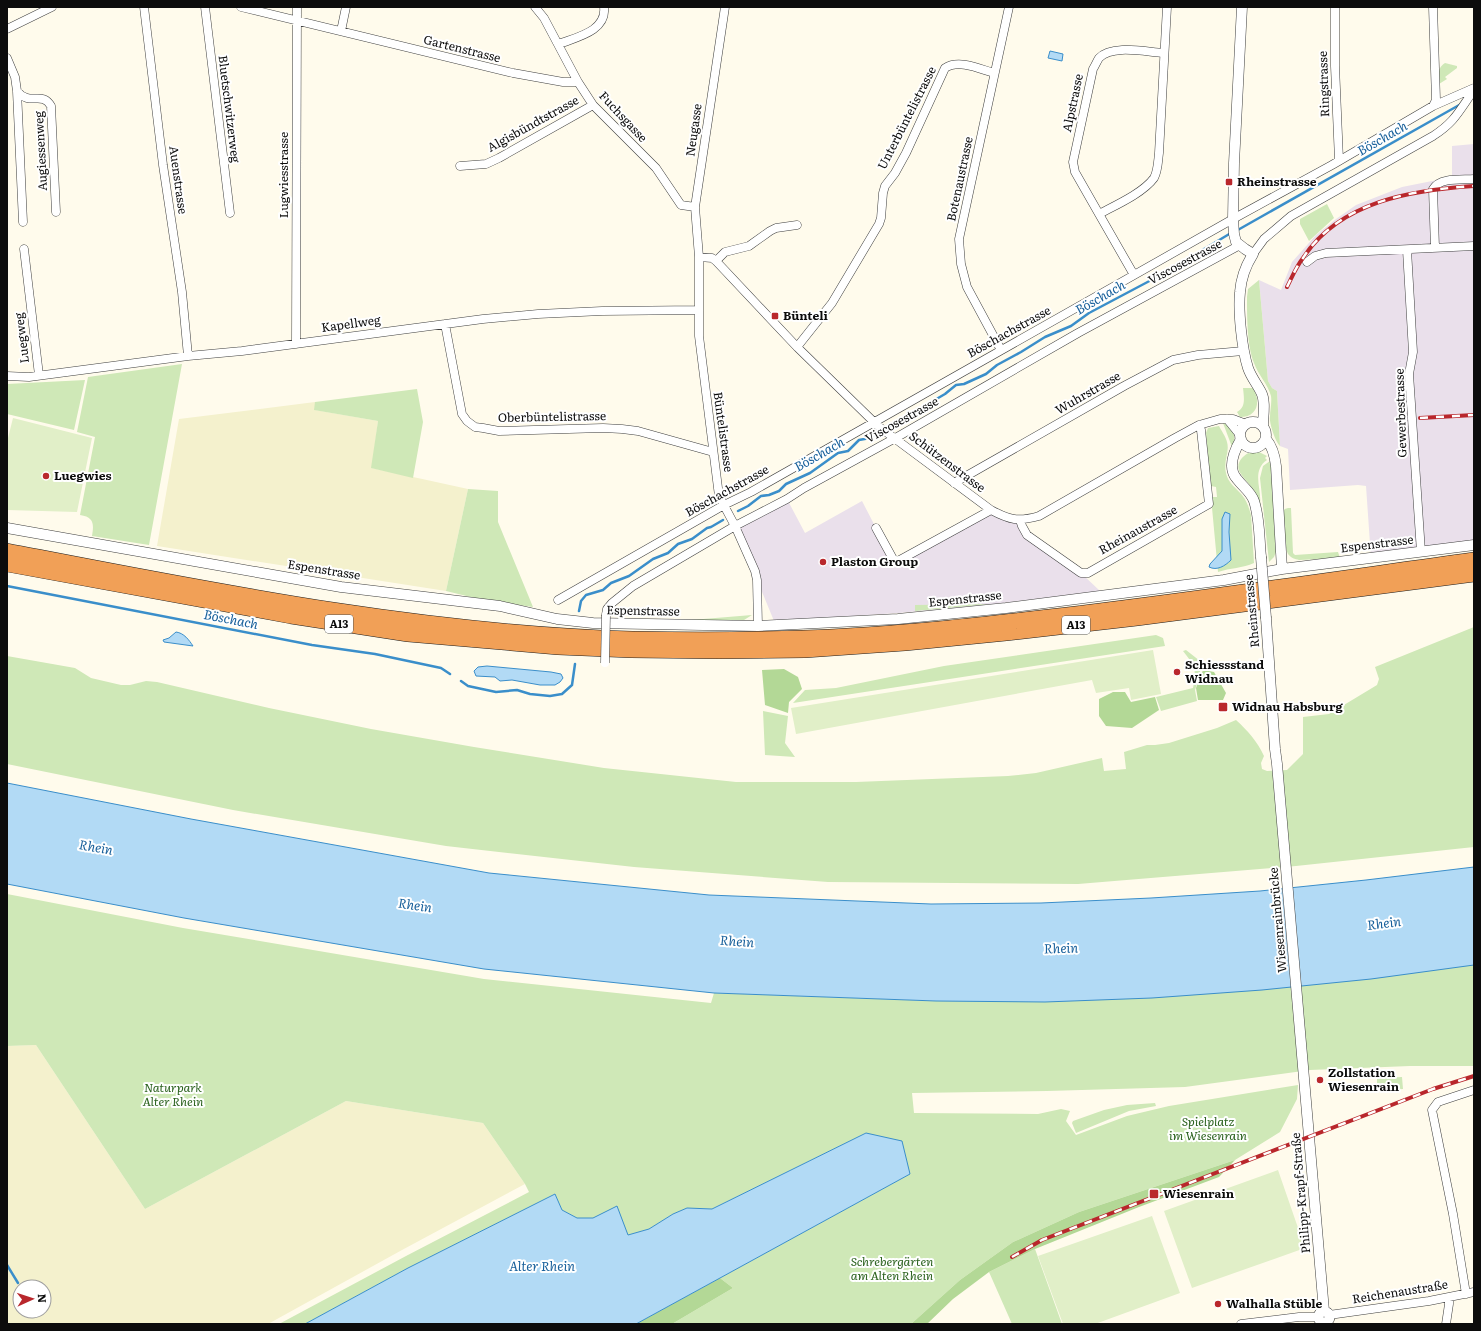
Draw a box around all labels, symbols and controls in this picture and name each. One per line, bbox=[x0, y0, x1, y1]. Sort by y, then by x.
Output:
street label: Gartenstrasse bbox=[422, 30, 503, 66]
street label: Ringstrasse bbox=[1313, 51, 1333, 117]
street label: Bluetschwitzerweg bbox=[214, 54, 246, 164]
street label: Unterbüntelistrasse bbox=[872, 63, 940, 172]
street label: Alpstrasse bbox=[1057, 72, 1087, 134]
street label: Fuchsgasse bbox=[595, 87, 652, 146]
street label: Algisbündtstrasse bbox=[483, 90, 582, 156]
street label: Neugasse bbox=[680, 102, 706, 157]
street label: Augiessenweg bbox=[29, 110, 51, 192]
water label: Böschach bbox=[1353, 115, 1411, 160]
street label: Lugwiesstrasse bbox=[274, 132, 292, 218]
street label: Botenaustrasse bbox=[941, 135, 977, 223]
street label: Auenstrasse bbox=[165, 144, 193, 215]
place label: Rheinstrasse bbox=[1237, 172, 1317, 190]
marker: Rheinstrasse bbox=[1224, 177, 1234, 187]
street label: Viscosestrasse bbox=[1144, 234, 1225, 288]
water label: Böschach bbox=[1071, 274, 1129, 319]
street label: Böschachstrasse bbox=[963, 301, 1054, 362]
place label: Bünteli bbox=[783, 306, 829, 324]
street label: Kapellweg bbox=[320, 310, 382, 336]
street label: Luegweg bbox=[9, 311, 33, 365]
marker: Bünteli bbox=[770, 311, 780, 321]
street label: Wuhrstrasse bbox=[1052, 366, 1123, 418]
street label: Gewerbestrasse bbox=[1389, 368, 1411, 458]
street label: Büntelistrasse bbox=[709, 391, 739, 473]
street label: Viscosestrasse bbox=[862, 392, 941, 447]
street label: Oberbüntelistrasse bbox=[498, 406, 606, 426]
street label: Schützenstrasse bbox=[906, 426, 990, 496]
water label: Böschach bbox=[790, 431, 848, 476]
street label: Böschachstrasse bbox=[681, 460, 772, 521]
place label: Luegwies bbox=[54, 466, 112, 484]
marker: Luegwies bbox=[41, 471, 51, 481]
street label: Rheinaustrasse bbox=[1095, 500, 1180, 558]
street label: Espenstrasse bbox=[1339, 530, 1414, 556]
place label: Plaston Group bbox=[831, 552, 918, 570]
street label: Espenstrasse bbox=[286, 554, 362, 584]
marker: Plaston Group bbox=[818, 557, 828, 567]
street label: Rheinstrasse bbox=[1239, 574, 1263, 648]
street label: Espenstrasse bbox=[927, 585, 1002, 611]
street label: Espenstrasse bbox=[606, 600, 680, 620]
water label: Böschach bbox=[202, 604, 260, 633]
road number: A13 bbox=[325, 615, 353, 633]
road number: A13 bbox=[1062, 616, 1090, 634]
place label: Schiessstand Widnau bbox=[1185, 655, 1264, 687]
marker: Schiessstand Widnau bbox=[1172, 667, 1182, 677]
place label: Widnau Habsburg bbox=[1232, 697, 1343, 715]
marker: Widnau Habsburg bbox=[1217, 701, 1229, 713]
water label: Rhein bbox=[78, 834, 115, 859]
street label: Wiesenrainbrücke bbox=[1263, 867, 1291, 974]
water label: Rhein bbox=[397, 893, 434, 916]
water label: Rhein bbox=[1366, 911, 1402, 934]
water label: Rhein bbox=[719, 930, 755, 951]
water label: Rhein bbox=[1044, 937, 1079, 958]
place label: Zollstation Wiesenrain bbox=[1328, 1063, 1400, 1095]
marker: Zollstation Wiesenrain bbox=[1315, 1075, 1325, 1085]
park label: Naturpark Alter Rhein bbox=[142, 1078, 204, 1110]
park label: Spielplatz im Wiesenrain bbox=[1169, 1112, 1247, 1144]
street label: Philipp-Krapf-Straße bbox=[1286, 1132, 1314, 1254]
place label: Wiesenrain bbox=[1163, 1184, 1235, 1202]
marker: Wiesenrain bbox=[1148, 1188, 1160, 1200]
park label: Schrebergärten am Alten Rhein bbox=[851, 1252, 933, 1284]
water label: Alter Rhein bbox=[509, 1256, 575, 1275]
street label: Reichenaustraße bbox=[1351, 1275, 1449, 1307]
north arrow bbox=[12, 1279, 52, 1319]
text: N bbox=[35, 1293, 51, 1303]
place label: Walhalla Stüble bbox=[1226, 1294, 1323, 1312]
marker: Walhalla Stüble bbox=[1213, 1299, 1223, 1309]

